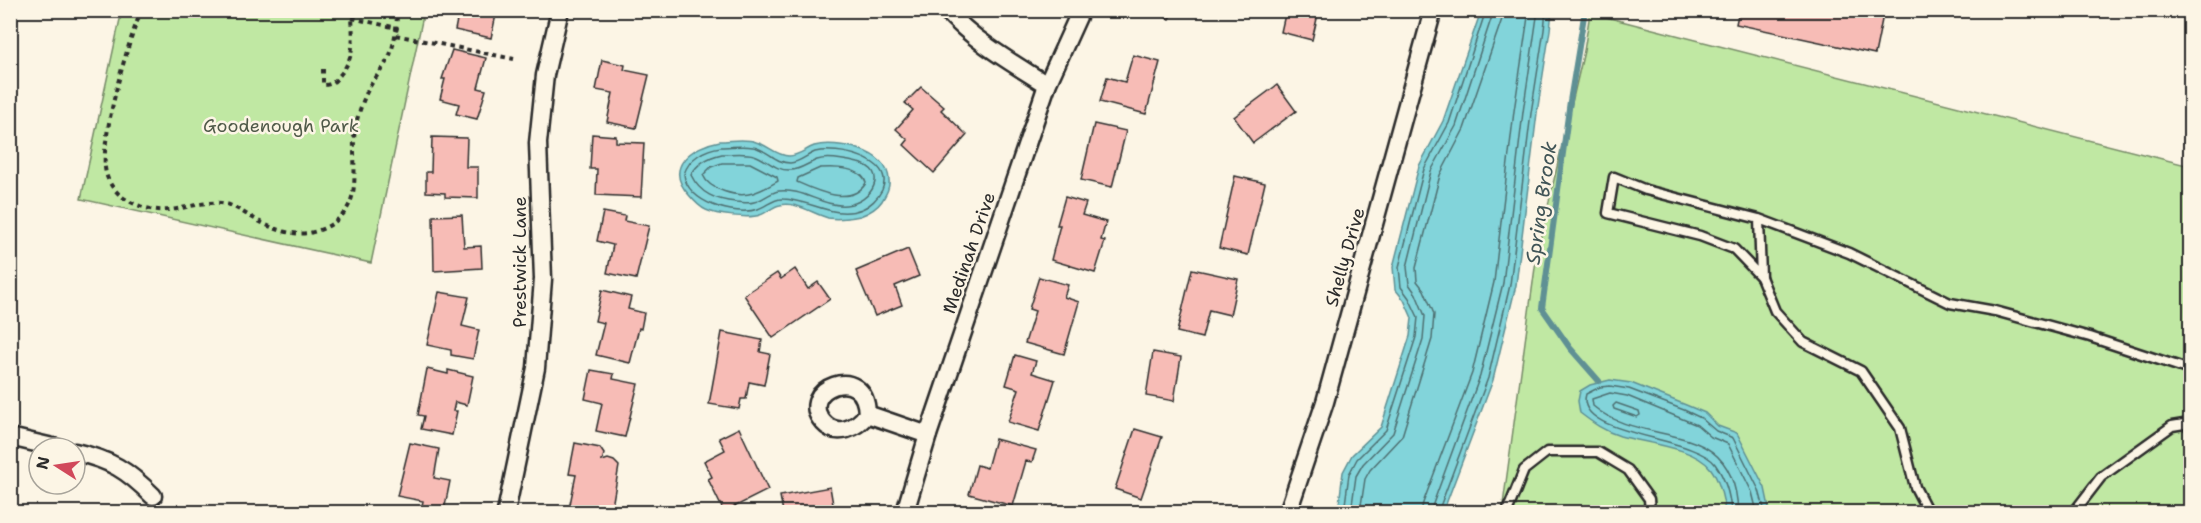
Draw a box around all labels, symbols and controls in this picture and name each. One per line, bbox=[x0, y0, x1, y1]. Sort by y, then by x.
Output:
park label: Goodenough Park bbox=[203, 114, 359, 138]
water label: Spring Brook bbox=[1520, 139, 1563, 266]
street label: Medinah Drive bbox=[937, 189, 1001, 317]
street label: Prestwick Lane bbox=[508, 196, 532, 328]
street label: Shelly Drive bbox=[1319, 205, 1371, 309]
north arrow bbox=[27, 436, 87, 496]
text: N bbox=[31, 455, 54, 471]

